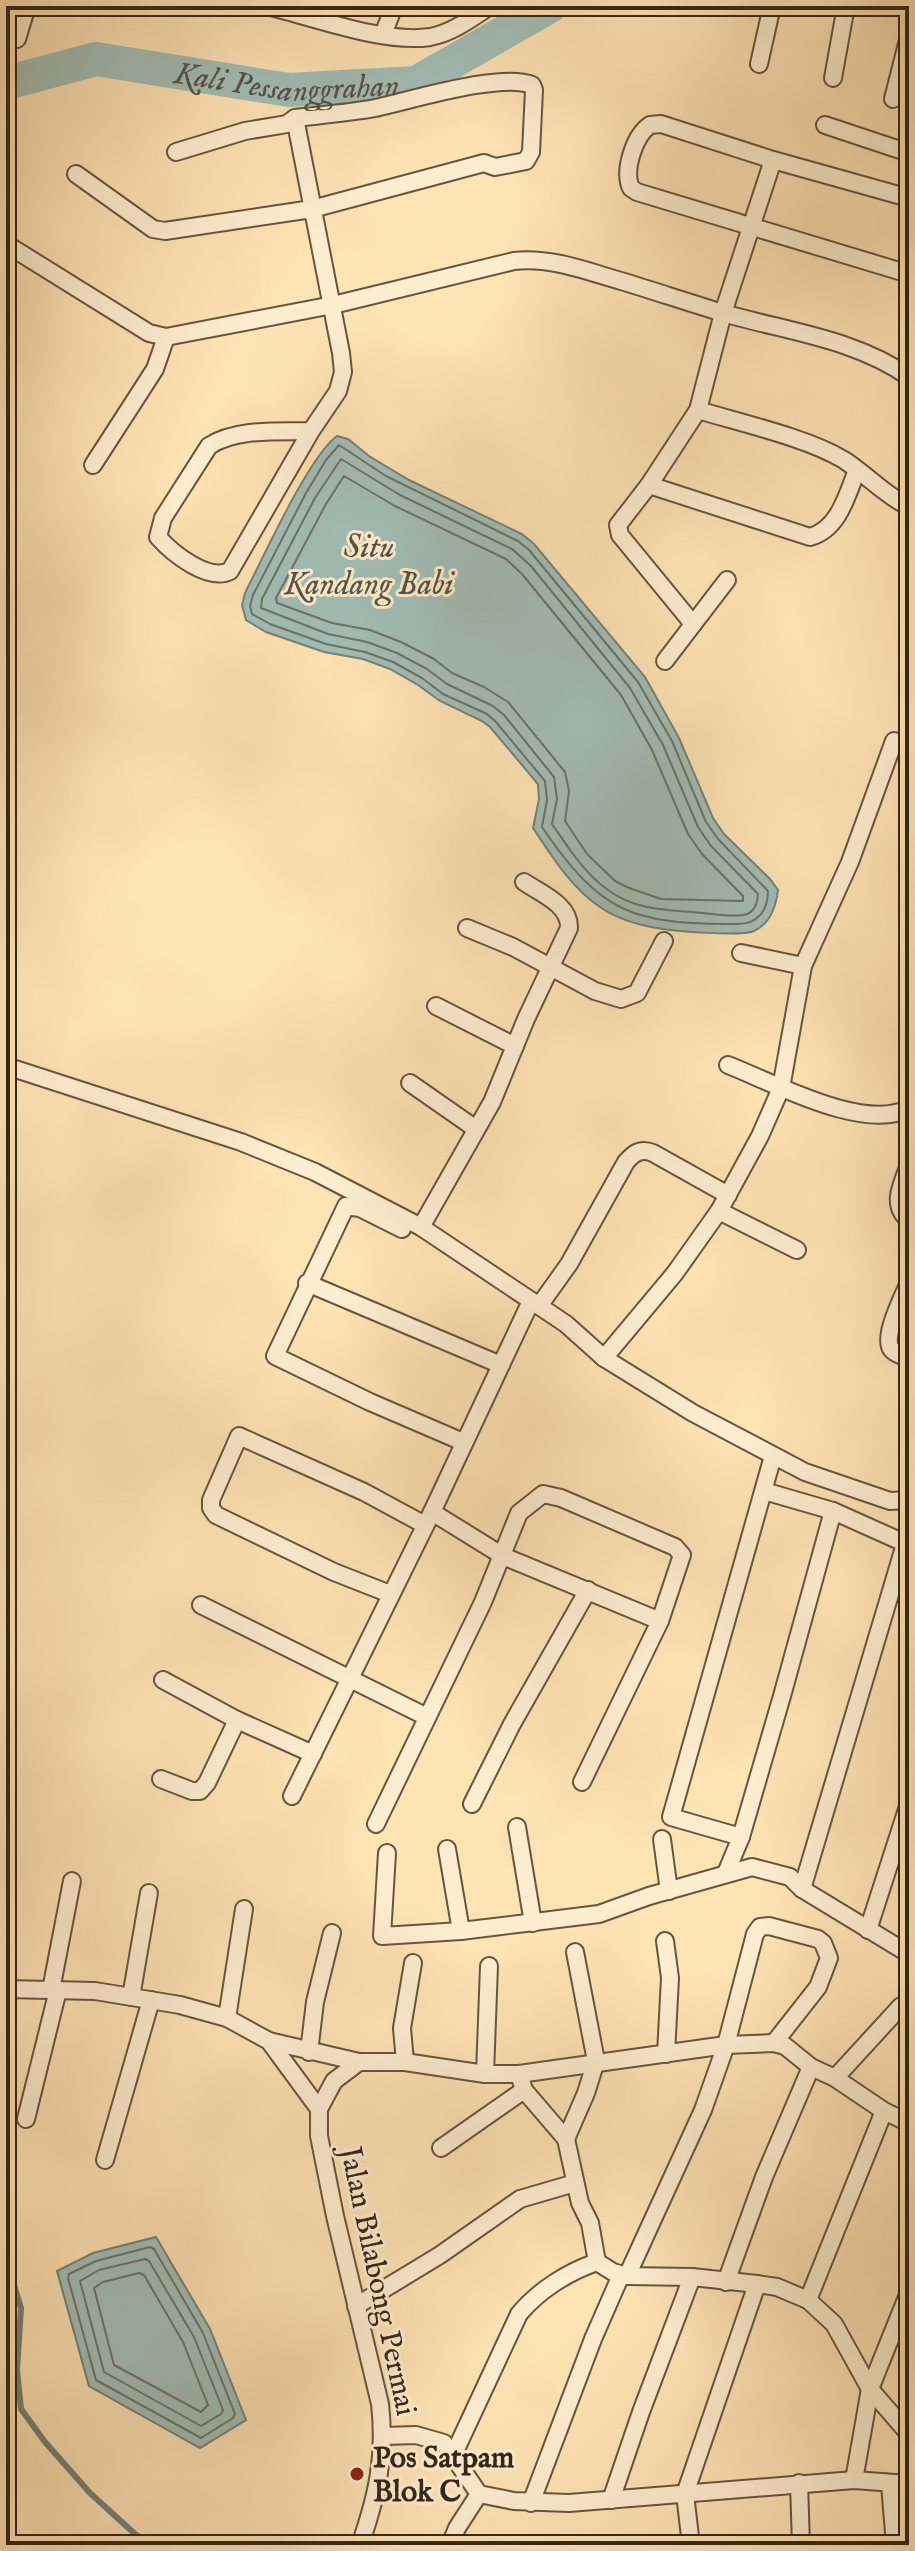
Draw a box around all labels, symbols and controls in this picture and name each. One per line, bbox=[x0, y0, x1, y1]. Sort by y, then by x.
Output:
water label: Kali Pessanggrahan bbox=[170, 54, 401, 113]
water label: Situ Kandang Babi bbox=[283, 528, 455, 606]
street label: Jalan Bilabong Permai bbox=[329, 2141, 424, 2419]
place label: Pos Satpam Blok C bbox=[373, 2440, 514, 2512]
marker: Pos Satpam Blok C bbox=[348, 2465, 366, 2483]

